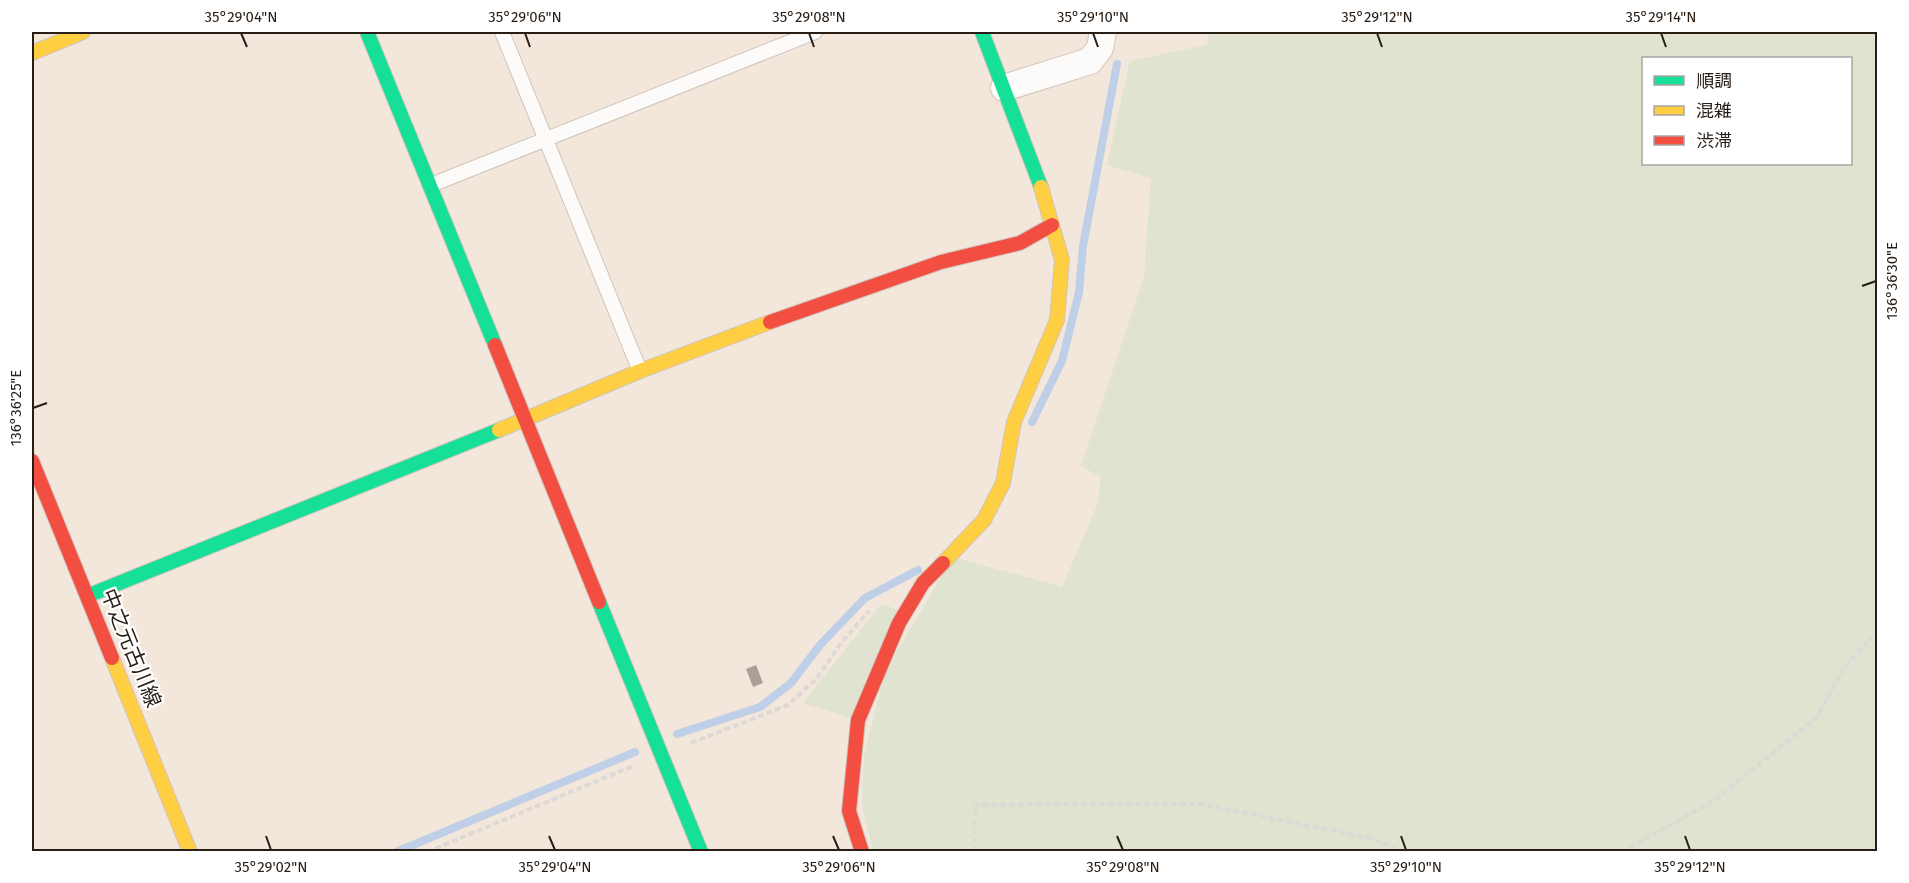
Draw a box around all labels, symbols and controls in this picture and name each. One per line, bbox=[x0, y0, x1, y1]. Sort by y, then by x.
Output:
text: 35°29'04"N bbox=[205, 8, 277, 26]
text: 35°29'06"N bbox=[488, 8, 562, 26]
text: 35°29'08"N bbox=[772, 8, 846, 26]
text: 35°29'10"N bbox=[1057, 8, 1129, 26]
text: 35°29'12"N bbox=[1341, 8, 1413, 26]
text: 35°29'14"N bbox=[1625, 8, 1697, 26]
legend bbox=[1642, 57, 1852, 165]
text: 順調 bbox=[1696, 70, 1732, 92]
text: 混雑 bbox=[1696, 100, 1732, 122]
text: 渋滞 bbox=[1696, 130, 1732, 152]
text: 136°36'30"E bbox=[1883, 242, 1901, 320]
text: 136°36'25"E bbox=[7, 370, 25, 446]
street label: 中之元古川線 bbox=[95, 585, 167, 711]
text: 35°29'02"N bbox=[235, 858, 307, 876]
text: 35°29'04"N bbox=[519, 858, 591, 876]
text: 35°29'06"N bbox=[802, 858, 876, 876]
text: 35°29'08"N bbox=[1086, 858, 1160, 876]
text: 35°29'10"N bbox=[1370, 858, 1442, 876]
text: 35°29'12"N bbox=[1654, 858, 1726, 876]

